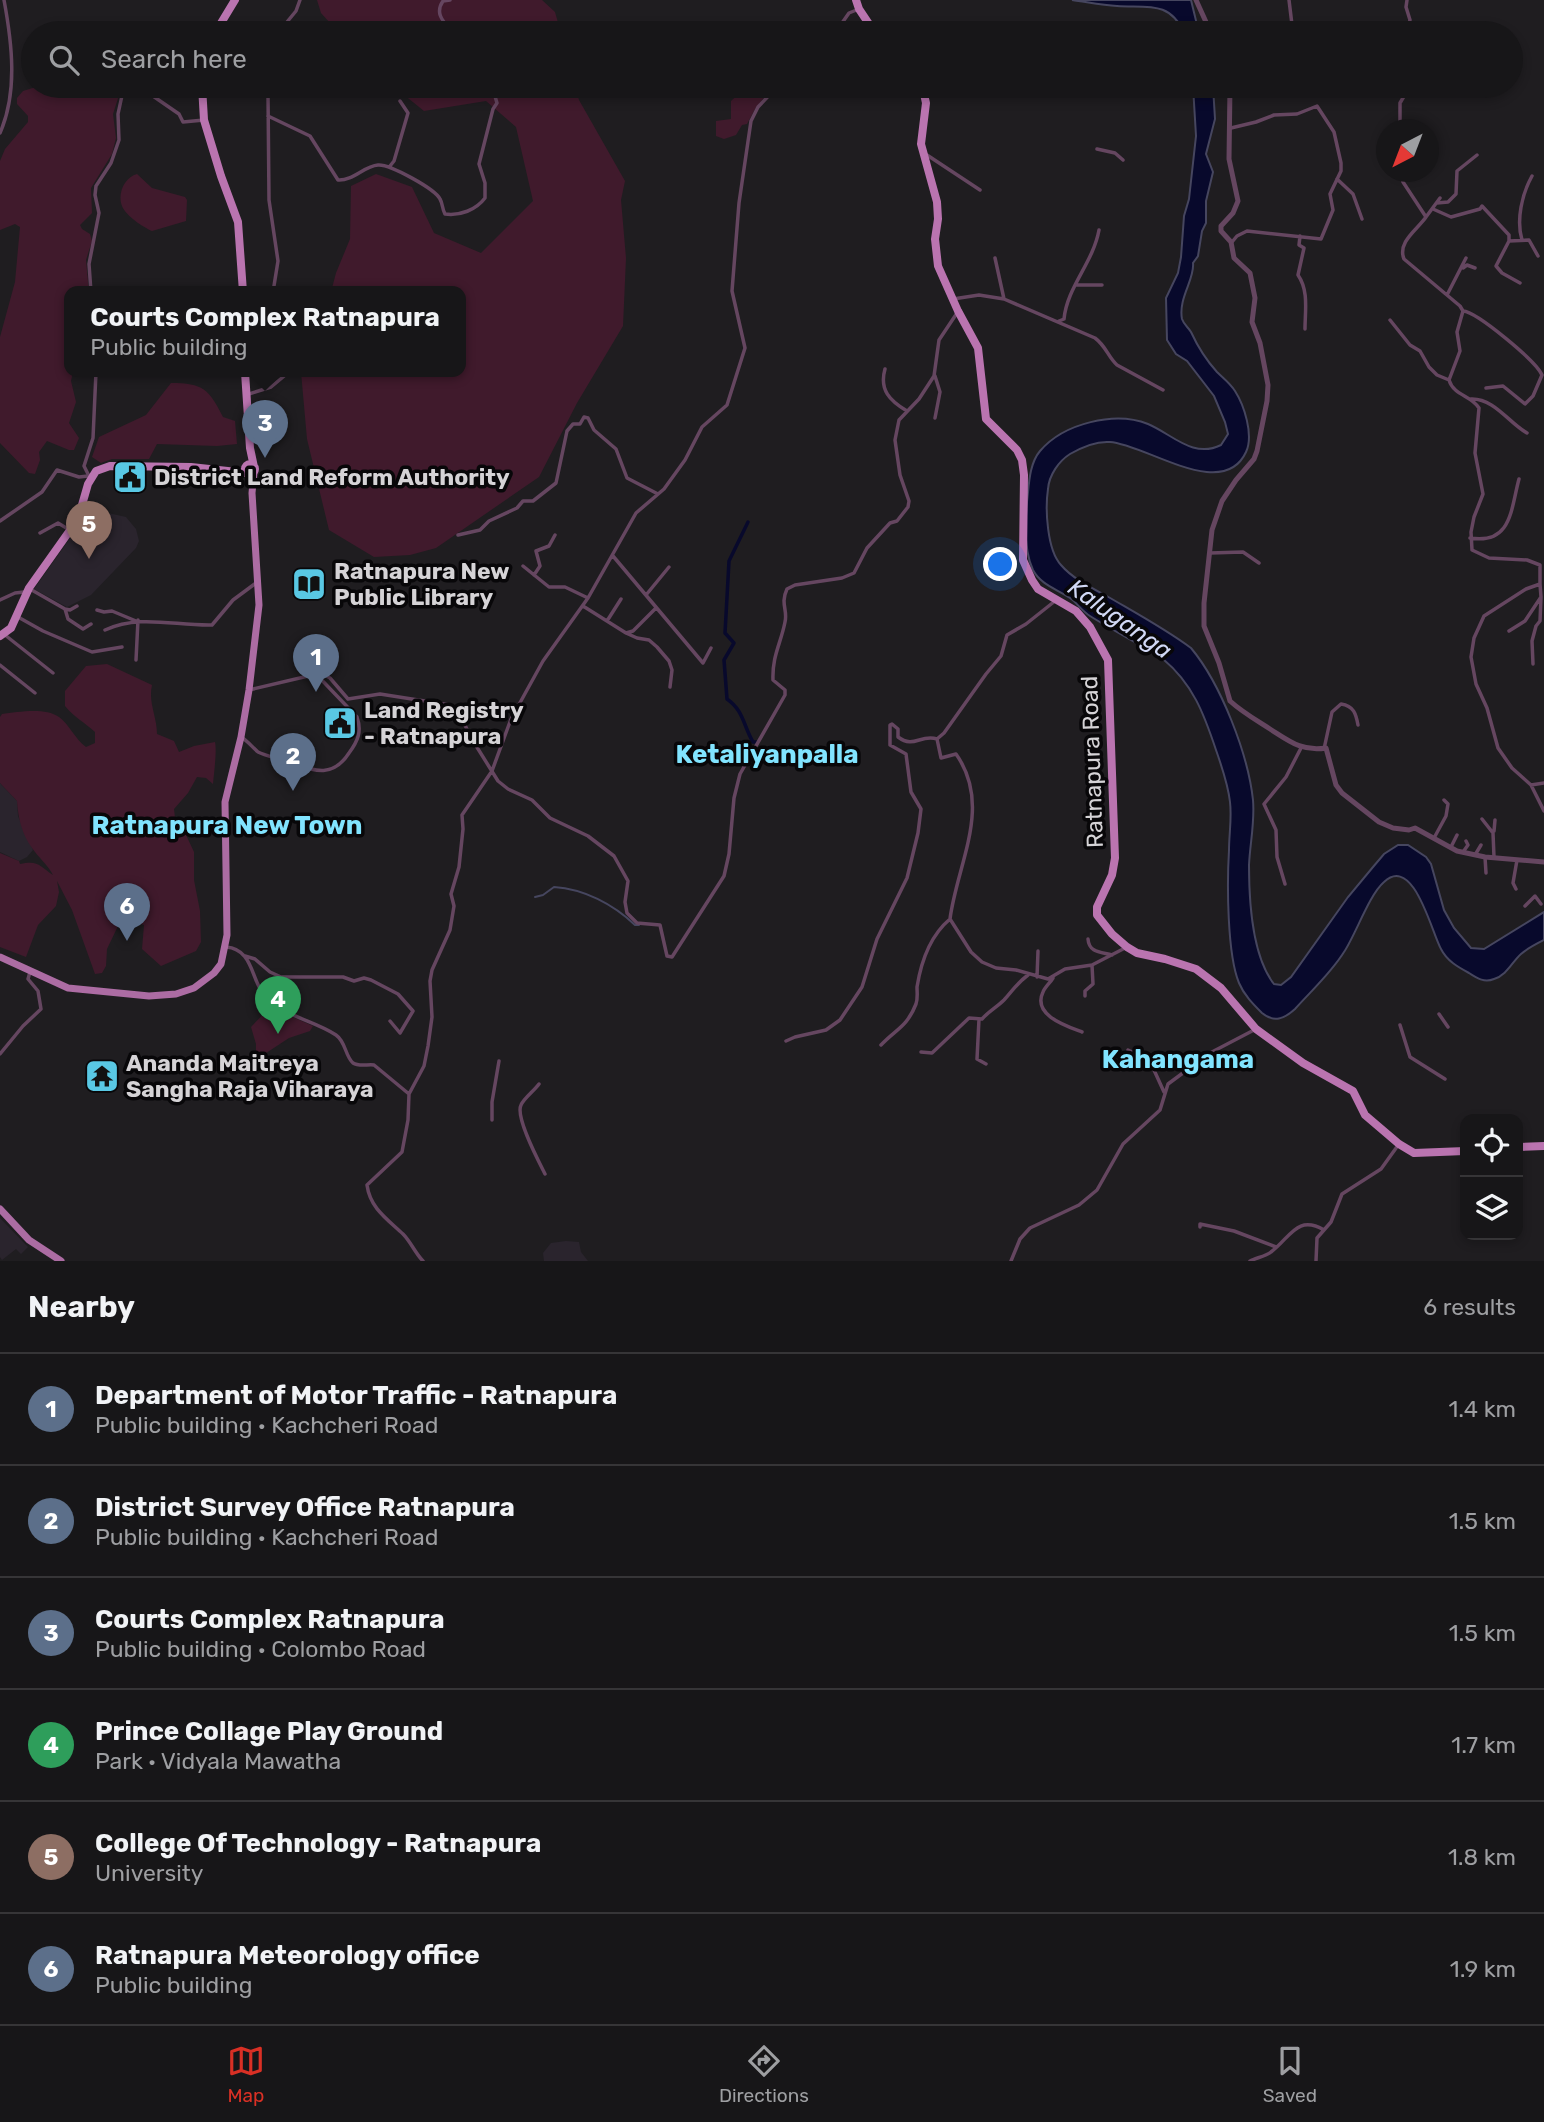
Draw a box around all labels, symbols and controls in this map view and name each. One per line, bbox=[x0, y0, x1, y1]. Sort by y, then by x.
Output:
search box bbox=[21, 21, 1523, 98]
icon: search bbox=[45, 41, 83, 79]
text: Search here bbox=[101, 44, 247, 75]
north arrow bbox=[1376, 119, 1439, 182]
popup bbox=[64, 286, 466, 377]
text: Courts Complex Ratnapura bbox=[90, 302, 440, 333]
text: Public building bbox=[90, 333, 248, 361]
pin: 3 bbox=[242, 400, 288, 458]
public building icon: District Land Reform Authority bbox=[111, 458, 149, 496]
place label: District Land Reform Authority bbox=[154, 463, 510, 491]
pin: 5 bbox=[66, 501, 112, 559]
your location bbox=[983, 547, 1017, 581]
place label: Ratnapura New Public Library bbox=[334, 557, 510, 611]
library icon: Ratnapura New Public Library bbox=[290, 565, 328, 603]
water label: Kaluganga bbox=[1063, 573, 1177, 665]
pin: 1 bbox=[293, 634, 339, 692]
street label: Ratnapura Road bbox=[1075, 675, 1109, 849]
place label: Land Registry - Ratnapura bbox=[364, 696, 524, 750]
public building icon: Land Registry - Ratnapura bbox=[321, 704, 359, 742]
pin: 2 bbox=[270, 733, 316, 791]
district label: Ketaliyanpalla bbox=[675, 739, 859, 770]
district label: Ratnapura New Town bbox=[92, 810, 362, 841]
pin: 6 bbox=[104, 883, 150, 941]
pin: 4 bbox=[255, 976, 301, 1034]
district label: Kahangama bbox=[1102, 1044, 1254, 1075]
place label: Ananda Maitreya Sangha Raja Viharaya bbox=[126, 1049, 374, 1103]
temple icon: Ananda Maitreya Sangha Raja Viharaya bbox=[83, 1057, 121, 1095]
map controls bbox=[1460, 1114, 1523, 1240]
button: locate bbox=[1460, 1114, 1523, 1177]
button: layers bbox=[1460, 1177, 1523, 1240]
text: Nearby bbox=[28, 1289, 135, 1325]
text: 6 results bbox=[1423, 1293, 1516, 1321]
text: Department of Motor Traffic - Ratnapura bbox=[95, 1380, 617, 1411]
text: 1 bbox=[45, 1395, 57, 1423]
text: 1.4 km bbox=[1448, 1395, 1516, 1423]
text: Public building · Kachcheri Road bbox=[95, 1411, 438, 1439]
text: District Survey Office Ratnapura bbox=[95, 1492, 515, 1523]
text: 2 bbox=[44, 1507, 58, 1535]
text: 1.5 km bbox=[1449, 1507, 1516, 1535]
text: Public building · Kachcheri Road bbox=[95, 1523, 438, 1551]
text: Courts Complex Ratnapura bbox=[95, 1604, 445, 1635]
text: 3 bbox=[43, 1619, 59, 1647]
text: 1.5 km bbox=[1449, 1619, 1516, 1647]
text: Public building · Colombo Road bbox=[95, 1635, 426, 1663]
text: Prince Collage Play Ground bbox=[95, 1716, 443, 1747]
text: 4 bbox=[43, 1731, 59, 1759]
text: 1.7 km bbox=[1451, 1731, 1516, 1759]
text: Park · Vidyala Mawatha bbox=[95, 1747, 341, 1775]
text: College Of Technology - Ratnapura bbox=[95, 1828, 541, 1859]
text: 5 bbox=[44, 1843, 58, 1871]
text: 1.8 km bbox=[1448, 1843, 1516, 1871]
text: University bbox=[95, 1859, 204, 1887]
text: Ratnapura Meteorology office bbox=[95, 1940, 480, 1971]
text: 6 bbox=[44, 1955, 58, 1983]
text: 1.9 km bbox=[1450, 1955, 1516, 1983]
text: Public building bbox=[95, 1971, 252, 1999]
tab: Map bbox=[227, 2042, 265, 2107]
tab: Directions bbox=[719, 2042, 809, 2107]
tab: Saved bbox=[1263, 2042, 1317, 2107]

